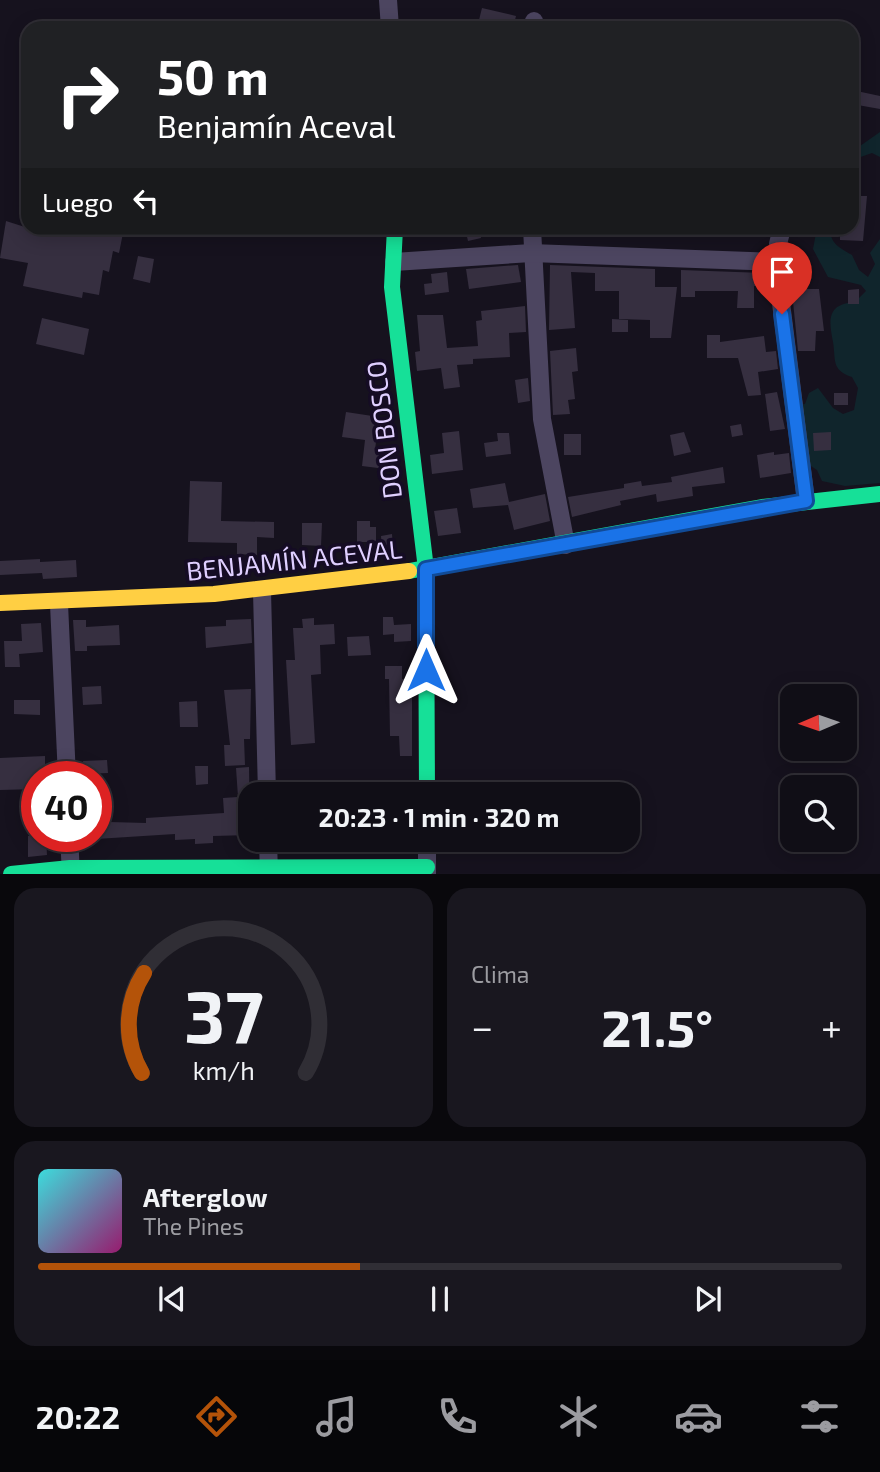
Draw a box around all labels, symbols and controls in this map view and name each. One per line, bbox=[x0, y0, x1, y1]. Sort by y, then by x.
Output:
text: 50 m bbox=[157, 46, 269, 105]
icon: right bbox=[42, 49, 133, 140]
text: Benjamín Aceval bbox=[157, 106, 395, 144]
icon: left bbox=[127, 182, 165, 220]
text: Luego bbox=[42, 186, 113, 217]
pin bbox=[752, 242, 812, 314]
icon: arrive bbox=[763, 253, 801, 291]
street label: DON BOSCO bbox=[359, 359, 407, 501]
street label: BENJAMÍN ACEVAL bbox=[184, 532, 404, 586]
position arrow bbox=[389, 633, 463, 707]
north arrow bbox=[780, 684, 858, 761]
map controls bbox=[780, 684, 857, 852]
speed limit sign: 40 bbox=[21, 761, 112, 852]
button: search bbox=[780, 775, 857, 852]
text: 20:23 · 1 min · 320 m bbox=[319, 801, 559, 832]
text: Clima bbox=[471, 960, 529, 988]
text: 37 bbox=[184, 971, 263, 1059]
text: 21.5° bbox=[601, 995, 713, 1057]
text: − bbox=[471, 1003, 493, 1049]
text: + bbox=[821, 1003, 842, 1049]
text: km/h bbox=[192, 1055, 255, 1085]
text: Afterglow bbox=[143, 1181, 268, 1212]
text: The Pines bbox=[143, 1212, 244, 1240]
icon: previous bbox=[153, 1280, 191, 1318]
icon: pause bbox=[421, 1280, 459, 1318]
icon: next bbox=[689, 1280, 727, 1318]
icon: directions bbox=[192, 1392, 241, 1441]
icon: music bbox=[312, 1392, 361, 1441]
icon: phone bbox=[433, 1392, 482, 1441]
icon: climate bbox=[554, 1392, 603, 1441]
icon: car bbox=[674, 1392, 723, 1441]
icon: filters bbox=[795, 1392, 844, 1441]
text: 20:22 bbox=[36, 1397, 120, 1435]

